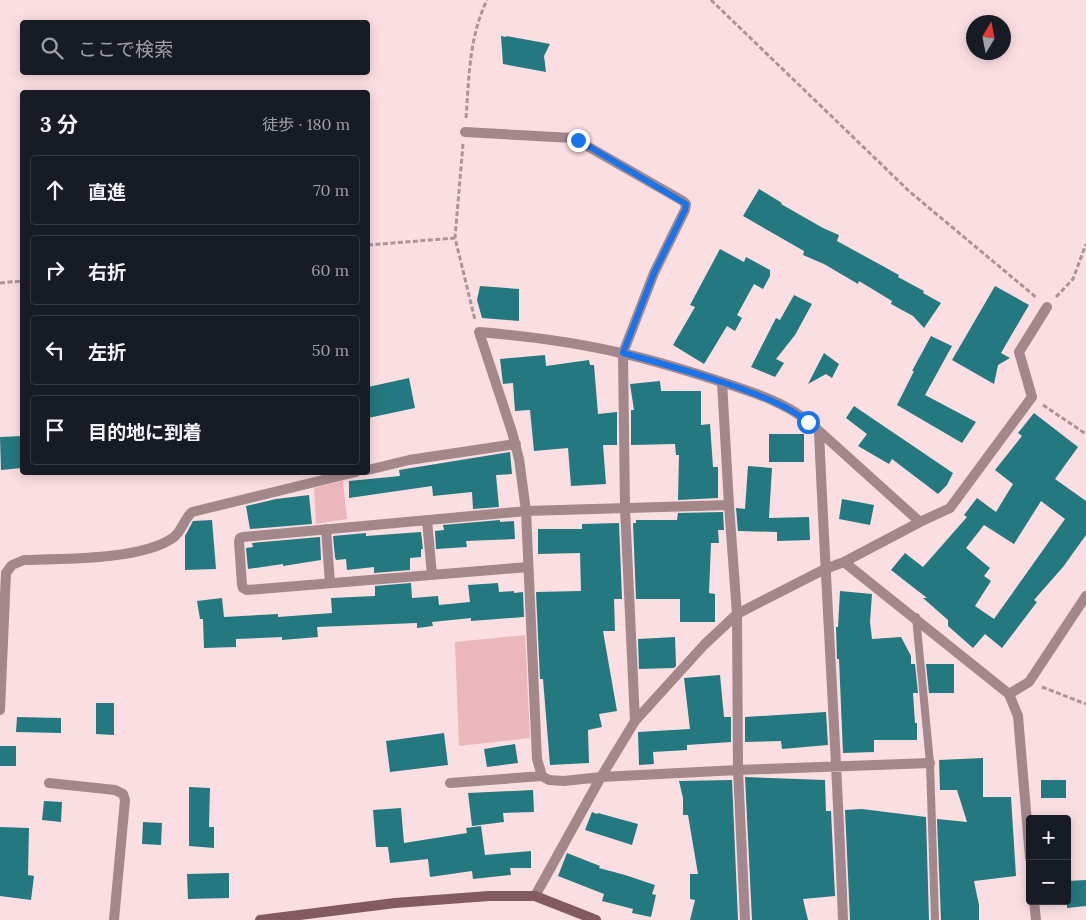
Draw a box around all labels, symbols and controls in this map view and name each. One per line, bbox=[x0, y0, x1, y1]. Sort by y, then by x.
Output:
north arrow bbox=[966, 15, 1011, 60]
search box bbox=[20, 20, 370, 75]
icon: search bbox=[38, 34, 66, 62]
text: ここで検索 bbox=[78, 37, 173, 61]
text: 3 分 bbox=[40, 111, 78, 138]
text: 徒歩 · 180 m bbox=[262, 114, 350, 134]
route end bbox=[567, 129, 590, 152]
icon: ahead bbox=[41, 176, 69, 204]
text: 直進 bbox=[88, 180, 126, 204]
text: 70 m bbox=[313, 180, 349, 200]
icon: right bbox=[41, 256, 69, 284]
text: 右折 bbox=[88, 260, 126, 284]
text: 60 m bbox=[311, 260, 349, 280]
icon: left bbox=[41, 336, 69, 364]
text: 左折 bbox=[88, 340, 126, 364]
text: 50 m bbox=[312, 340, 349, 360]
route start bbox=[797, 411, 820, 434]
icon: arrive bbox=[41, 416, 69, 444]
text: 目的地に到着 bbox=[88, 420, 202, 444]
map controls bbox=[1026, 815, 1071, 905]
button: + bbox=[1026, 815, 1071, 860]
button: − bbox=[1026, 860, 1071, 905]

